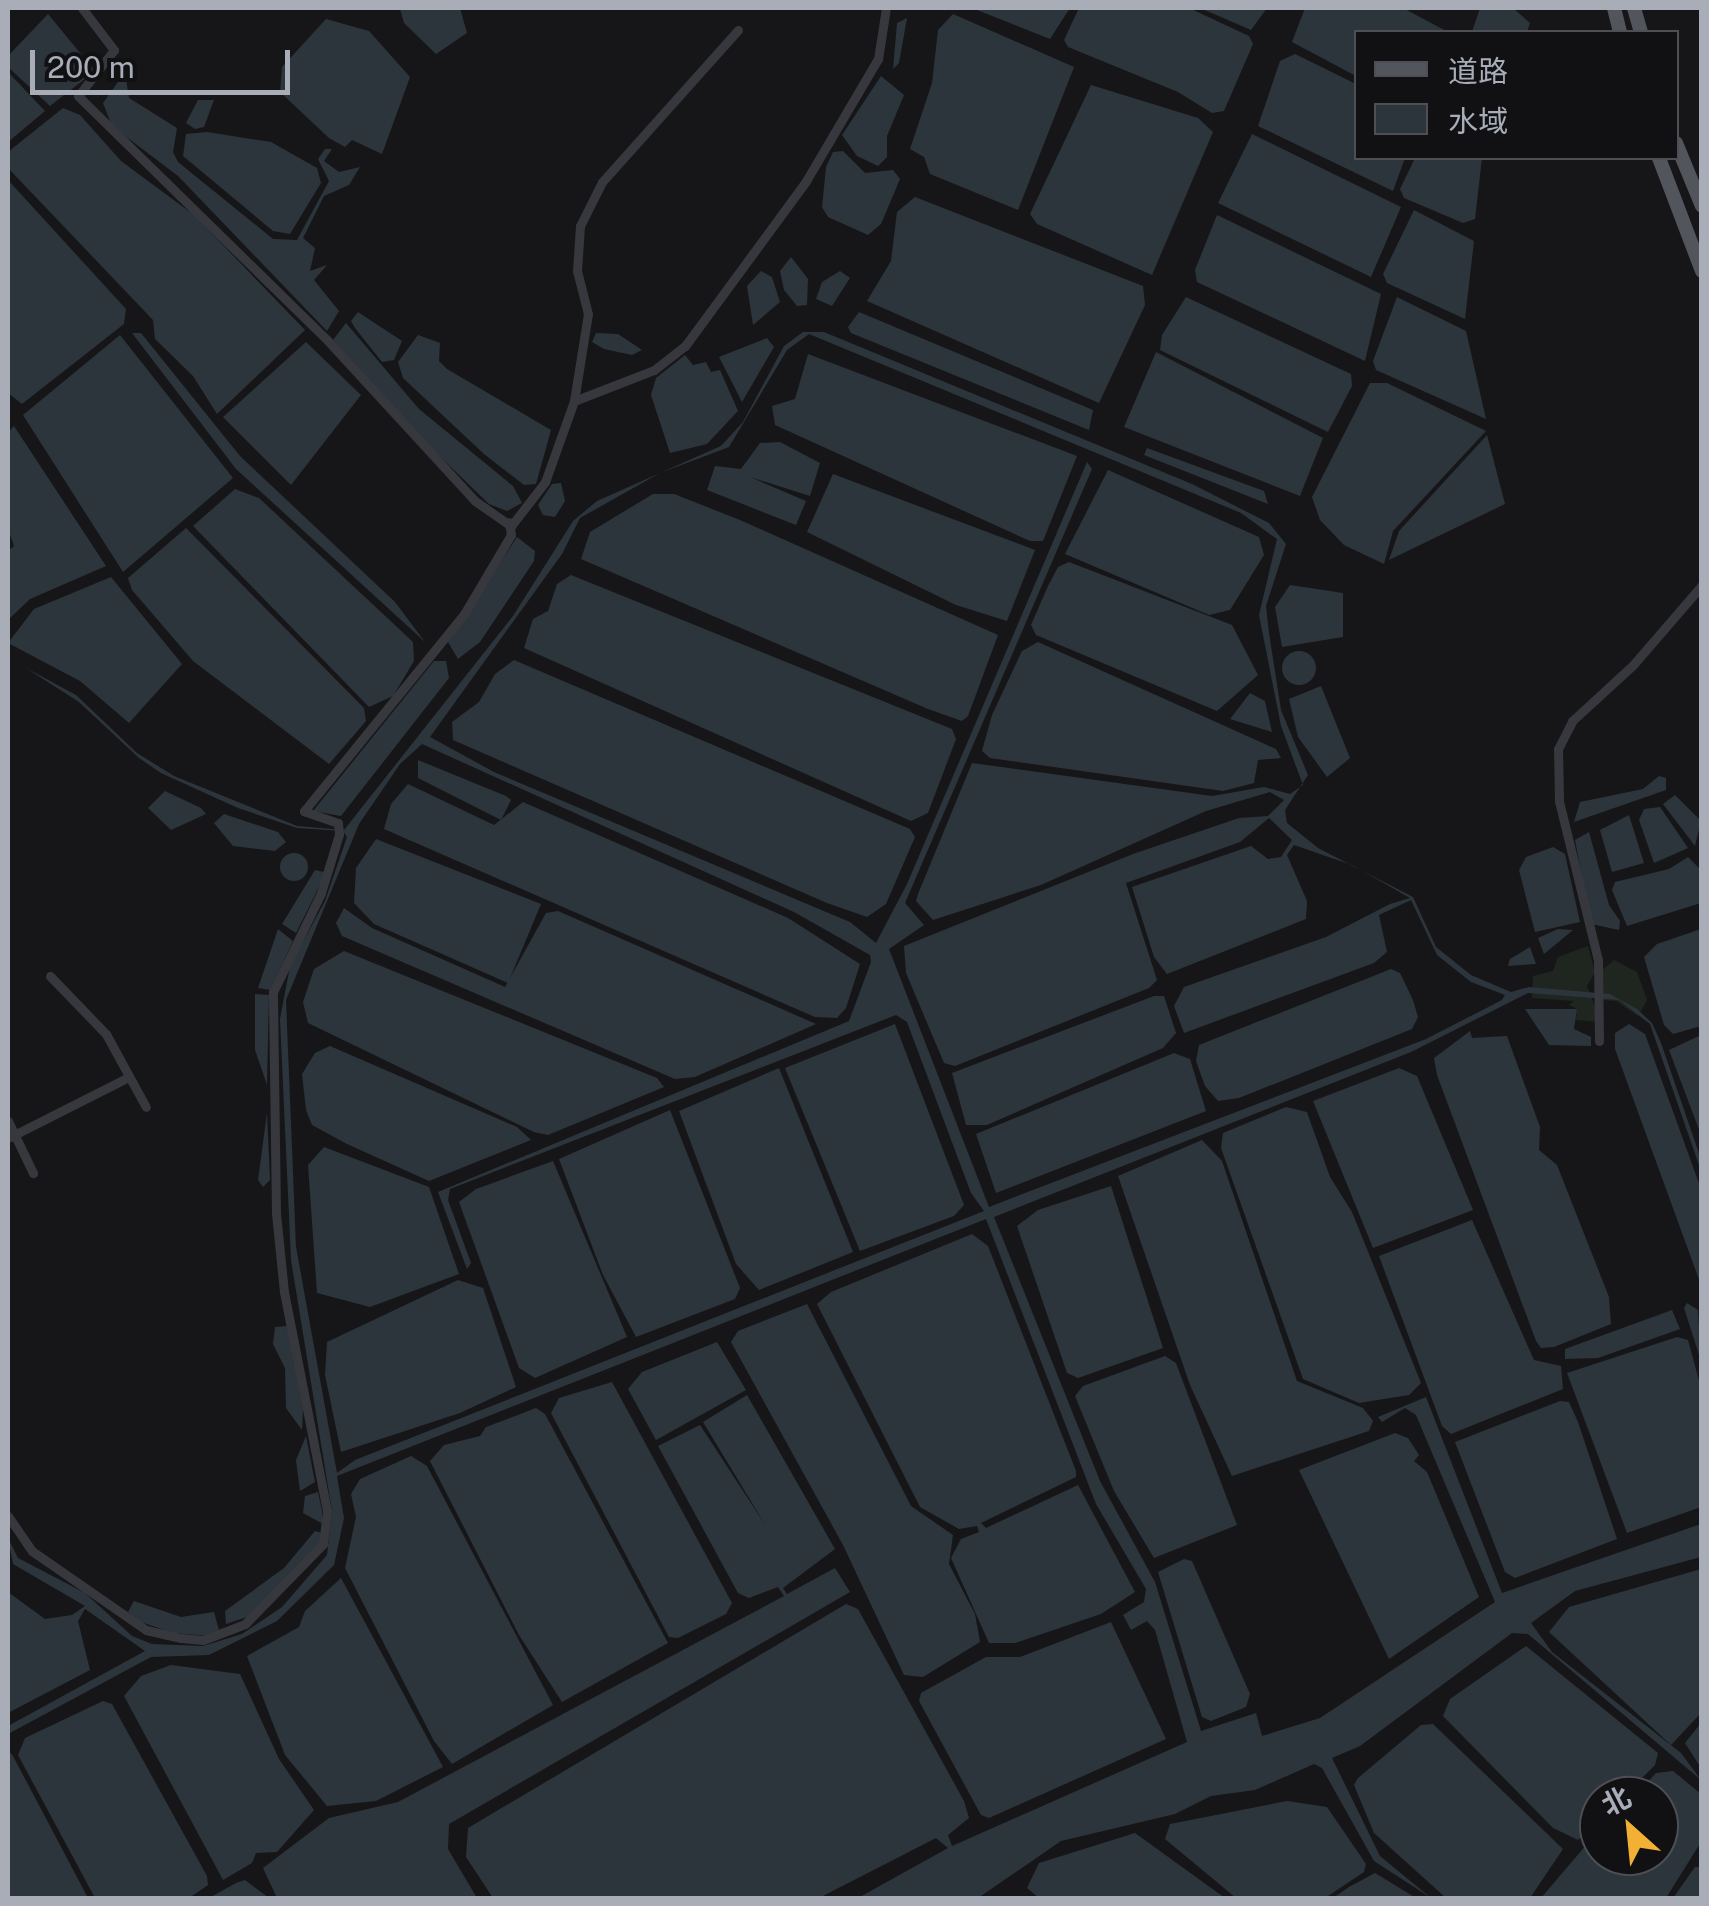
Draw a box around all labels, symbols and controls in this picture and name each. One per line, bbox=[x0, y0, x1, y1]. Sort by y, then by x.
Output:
scale bar bbox=[35, 30, 295, 92]
legend bbox=[1354, 30, 1679, 160]
text: 200 m bbox=[47, 49, 135, 85]
text: 道路 bbox=[1448, 53, 1508, 89]
text: 水域 bbox=[1448, 103, 1508, 139]
north arrow bbox=[1579, 1776, 1679, 1876]
text: 北 bbox=[1596, 1780, 1636, 1822]

